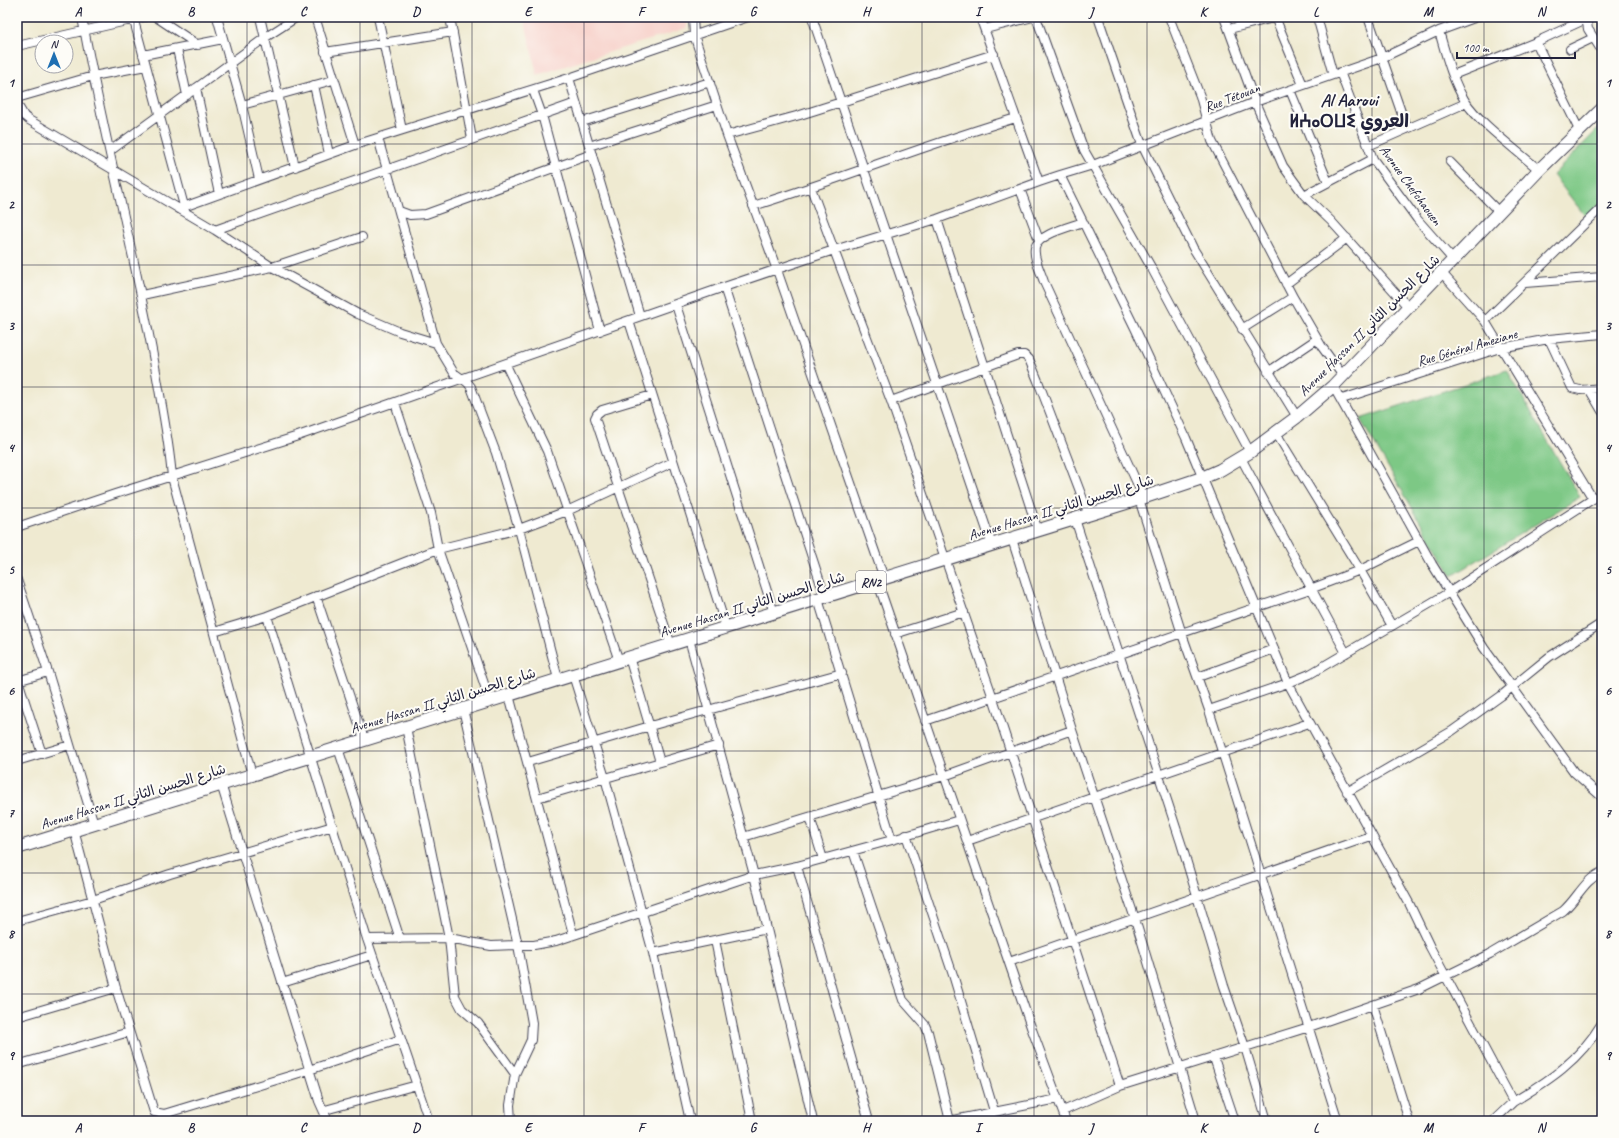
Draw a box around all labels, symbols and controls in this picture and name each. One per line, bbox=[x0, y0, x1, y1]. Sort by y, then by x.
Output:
text: A bbox=[75, 4, 83, 20]
text: B bbox=[188, 4, 196, 20]
text: C bbox=[300, 4, 308, 20]
text: D bbox=[412, 4, 421, 20]
text: E bbox=[525, 4, 534, 20]
text: F bbox=[638, 4, 647, 20]
text: G bbox=[750, 4, 758, 20]
text: H bbox=[862, 4, 872, 20]
text: I bbox=[975, 4, 984, 20]
text: J bbox=[1088, 4, 1095, 20]
text: K bbox=[1200, 4, 1210, 20]
text: L bbox=[1313, 4, 1320, 20]
text: M bbox=[1423, 4, 1434, 20]
text: N bbox=[1537, 4, 1548, 20]
north arrow bbox=[34, 34, 74, 74]
scale bar bbox=[1457, 34, 1575, 60]
text: N bbox=[51, 37, 60, 51]
text: 100 m bbox=[1463, 40, 1490, 56]
text: 1 bbox=[8, 75, 16, 91]
text: 1 bbox=[1605, 75, 1613, 91]
street label: Rue Tétouan bbox=[1202, 79, 1263, 116]
district label: Al Aaroui ⵍⵄⴰⵔⵡⵉ العروي bbox=[1289, 89, 1409, 135]
street label: Avenue Chefchaouen bbox=[1376, 142, 1446, 229]
text: 2 bbox=[8, 197, 15, 213]
text: 2 bbox=[1605, 197, 1612, 213]
street label: Avenue Hassan II شارع الحسن الثاني bbox=[1295, 251, 1446, 402]
text: 3 bbox=[8, 318, 15, 334]
text: 3 bbox=[1605, 318, 1612, 334]
street label: Rue Général Ameziane bbox=[1415, 325, 1520, 370]
text: 4 bbox=[8, 440, 16, 456]
text: 4 bbox=[1605, 440, 1613, 456]
street label: Avenue Hassan II شارع الحسن الثاني bbox=[966, 471, 1157, 548]
text: 5 bbox=[8, 562, 15, 578]
text: 5 bbox=[1605, 562, 1612, 578]
street label: Avenue Hassan II شارع الحسن الثاني bbox=[657, 568, 848, 645]
road number: RN2 bbox=[856, 571, 886, 593]
street label: Avenue Hassan II شارع الحسن الثاني bbox=[348, 664, 539, 741]
text: 6 bbox=[8, 683, 15, 699]
text: 6 bbox=[1605, 683, 1612, 699]
street label: Avenue Hassan II شارع الحسن الثاني bbox=[38, 760, 229, 837]
text: 7 bbox=[8, 805, 15, 821]
text: 7 bbox=[1605, 805, 1612, 821]
text: 8 bbox=[8, 926, 16, 942]
text: 8 bbox=[1605, 926, 1613, 942]
text: 9 bbox=[8, 1048, 15, 1064]
text: 9 bbox=[1605, 1048, 1612, 1064]
text: A bbox=[75, 1120, 83, 1136]
text: B bbox=[188, 1120, 196, 1136]
text: C bbox=[300, 1120, 308, 1136]
text: D bbox=[412, 1120, 421, 1136]
text: E bbox=[525, 1120, 534, 1136]
text: F bbox=[638, 1120, 647, 1136]
text: G bbox=[750, 1120, 758, 1136]
text: H bbox=[862, 1120, 872, 1136]
text: I bbox=[975, 1120, 984, 1136]
text: J bbox=[1088, 1120, 1095, 1136]
text: K bbox=[1200, 1120, 1210, 1136]
text: L bbox=[1313, 1120, 1320, 1136]
text: M bbox=[1423, 1120, 1434, 1136]
text: N bbox=[1537, 1120, 1548, 1136]

